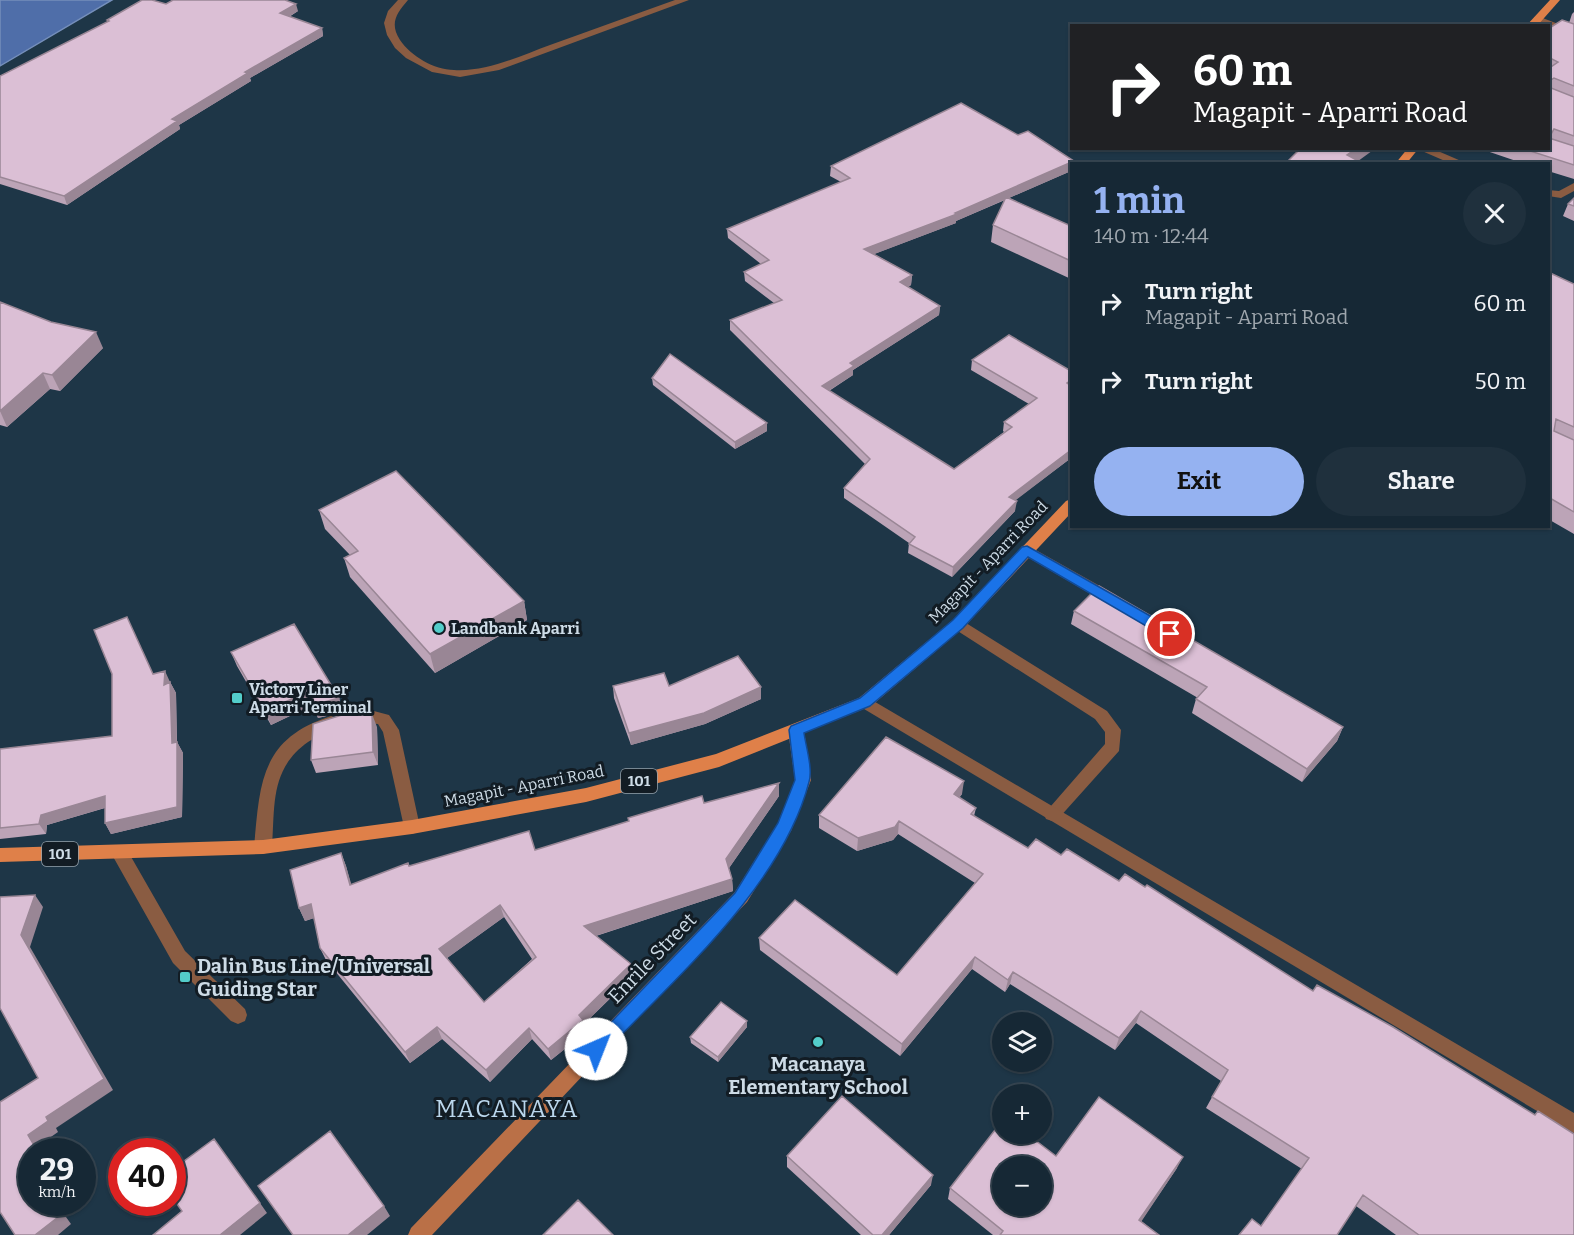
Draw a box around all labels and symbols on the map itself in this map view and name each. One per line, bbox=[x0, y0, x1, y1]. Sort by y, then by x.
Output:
street label: Magapit - Aparri Road bbox=[925, 497, 1052, 627]
pin bbox=[1144, 608, 1195, 659]
place label: Landbank Aparri bbox=[451, 619, 580, 638]
marker: Landbank Aparri bbox=[432, 621, 446, 635]
place label: Victory Liner Aparri Terminal bbox=[249, 680, 372, 717]
marker: Victory Liner Aparri Terminal bbox=[230, 691, 244, 705]
street label: Magapit - Aparri Road bbox=[442, 761, 606, 811]
road number: 101 bbox=[621, 769, 657, 793]
road number: 101 bbox=[42, 842, 78, 866]
street label: Enrile Street bbox=[603, 908, 701, 1008]
place label: Dalin Bus Line/Universal Guiding Star bbox=[197, 954, 430, 1001]
marker: Dalin Bus Line/Universal Guiding Star bbox=[178, 970, 192, 984]
position arrow bbox=[564, 1017, 628, 1081]
marker: Macanaya Elementary School bbox=[811, 1035, 825, 1049]
place label: Macanaya Elementary School bbox=[728, 1052, 908, 1099]
district label: MACANAYA bbox=[435, 1095, 579, 1123]
speed limit sign: 40 bbox=[108, 1138, 186, 1216]

